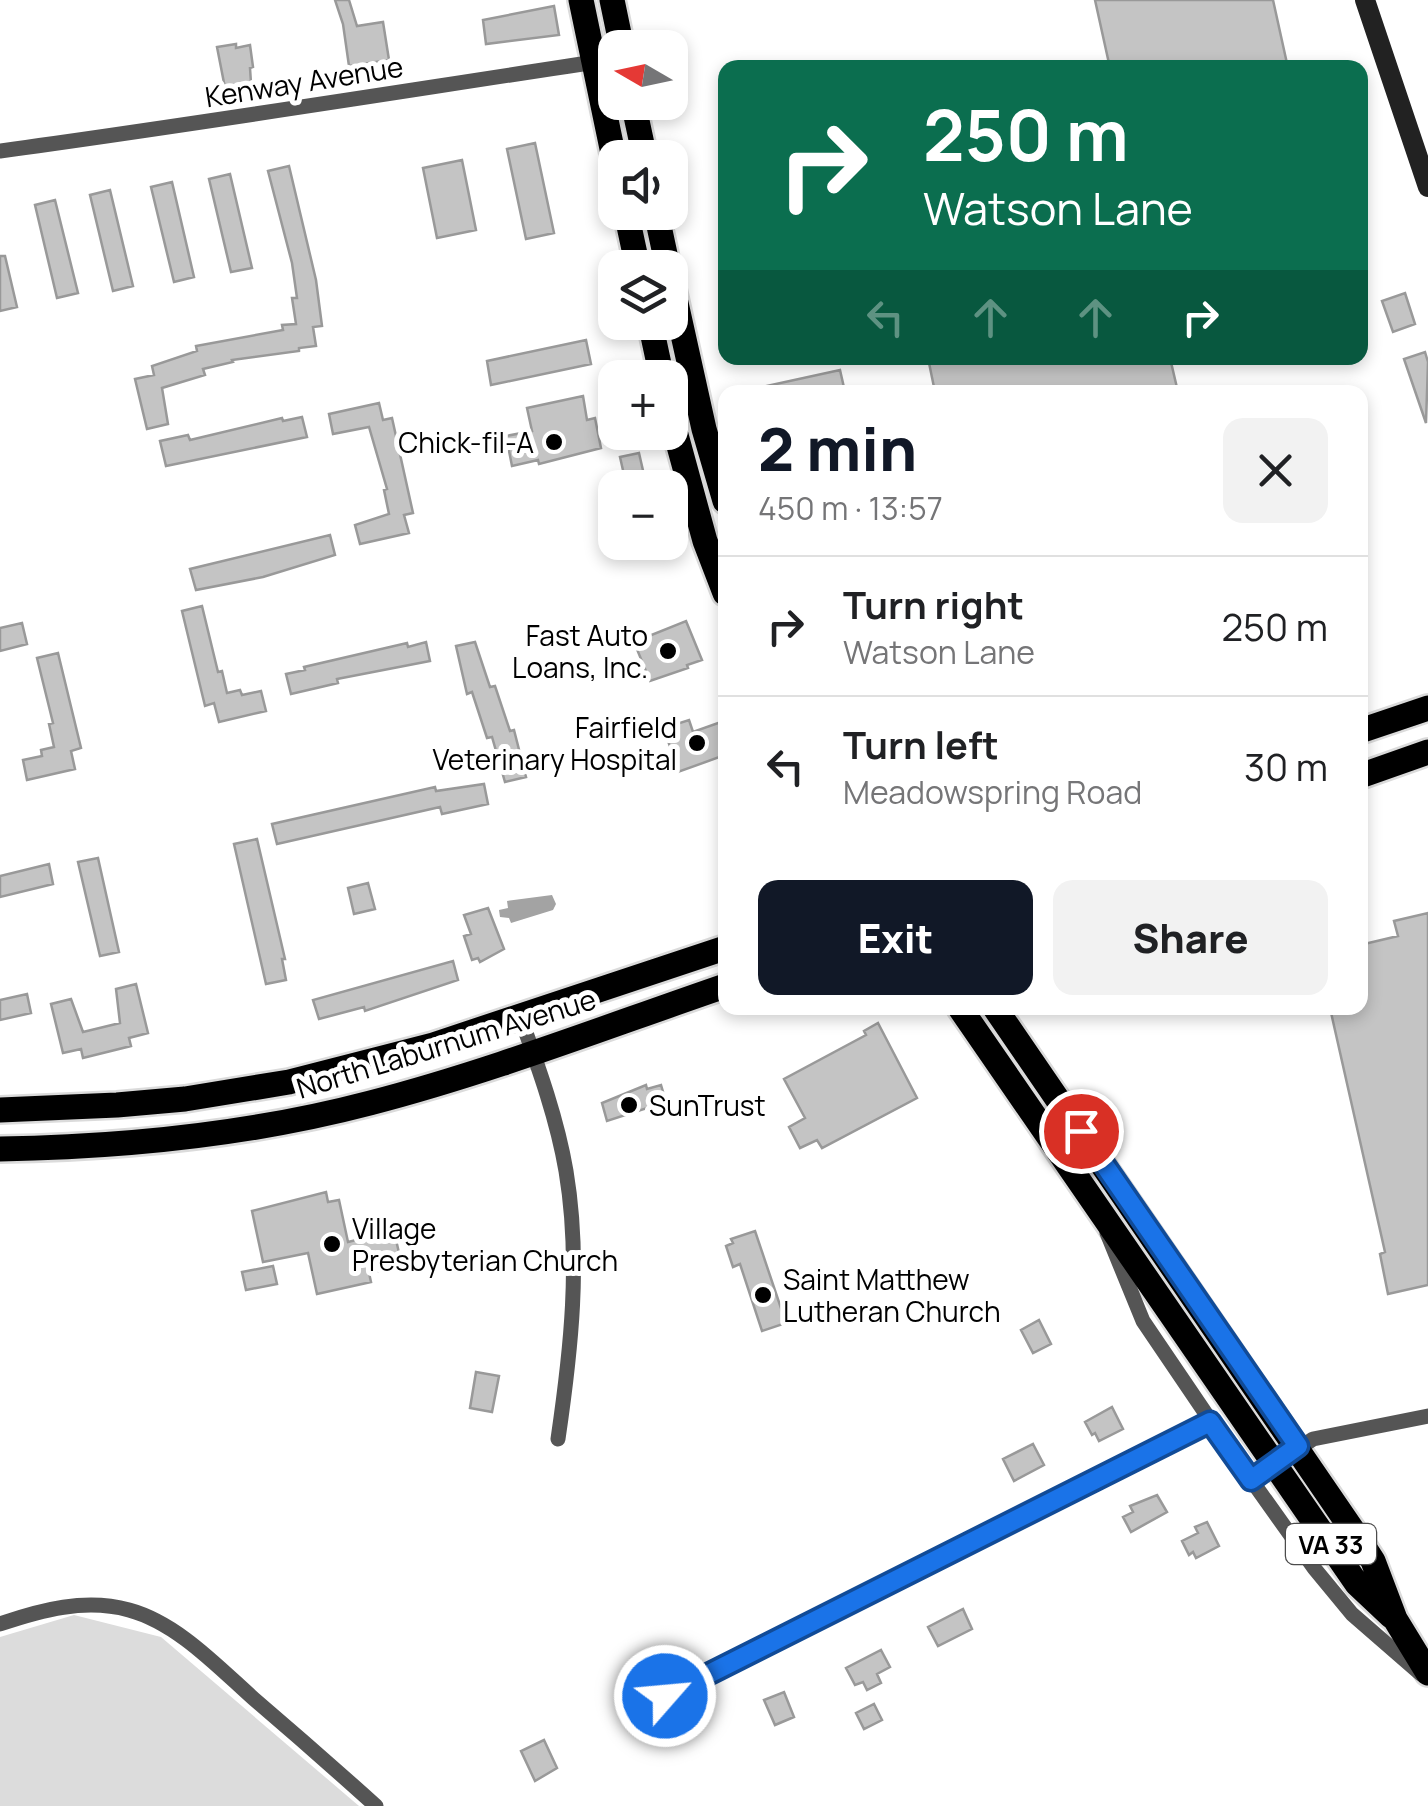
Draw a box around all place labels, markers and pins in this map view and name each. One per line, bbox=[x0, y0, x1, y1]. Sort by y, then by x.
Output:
place label: Chick-fil-A bbox=[398, 423, 534, 461]
marker: Chick-fil-A bbox=[543, 431, 565, 453]
place label: Fast Auto Loans, Inc. bbox=[512, 616, 648, 686]
marker: Fast Auto Loans, Inc. bbox=[657, 640, 679, 662]
place label: Fairfield Veterinary Hospital bbox=[433, 708, 677, 778]
marker: Fairfield Veterinary Hospital bbox=[686, 732, 708, 754]
place label: SunTrust bbox=[649, 1086, 766, 1124]
pin bbox=[1039, 1089, 1124, 1174]
marker: SunTrust bbox=[618, 1094, 640, 1116]
place label: Village Presbyterian Church bbox=[352, 1209, 618, 1279]
marker: Village Presbyterian Church bbox=[321, 1233, 343, 1255]
place label: Saint Matthew Lutheran Church bbox=[783, 1260, 1001, 1330]
marker: Saint Matthew Lutheran Church bbox=[752, 1284, 774, 1306]

